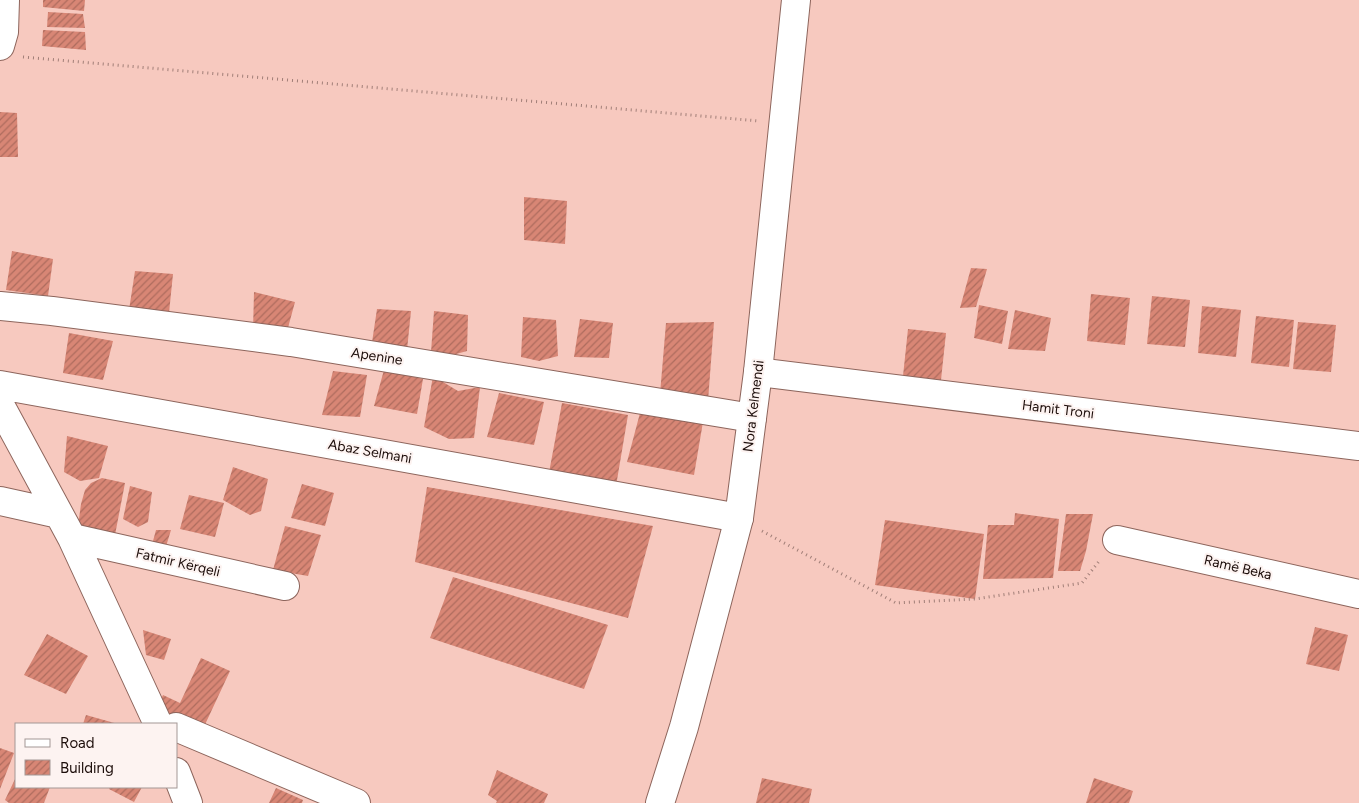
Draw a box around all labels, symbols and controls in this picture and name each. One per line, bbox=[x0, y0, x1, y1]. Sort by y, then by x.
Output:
street label: Apenine bbox=[350, 344, 404, 369]
street label: Nora Kelmendi bbox=[739, 359, 768, 453]
street label: Hamit Troni bbox=[1021, 397, 1095, 422]
street label: Abaz Selmani bbox=[327, 436, 413, 467]
street label: Fatmir Kërqeli bbox=[134, 545, 222, 580]
street label: Ramë Beka bbox=[1202, 551, 1273, 584]
legend bbox=[15, 723, 178, 788]
text: Road bbox=[60, 734, 95, 752]
text: Building bbox=[60, 759, 114, 777]

